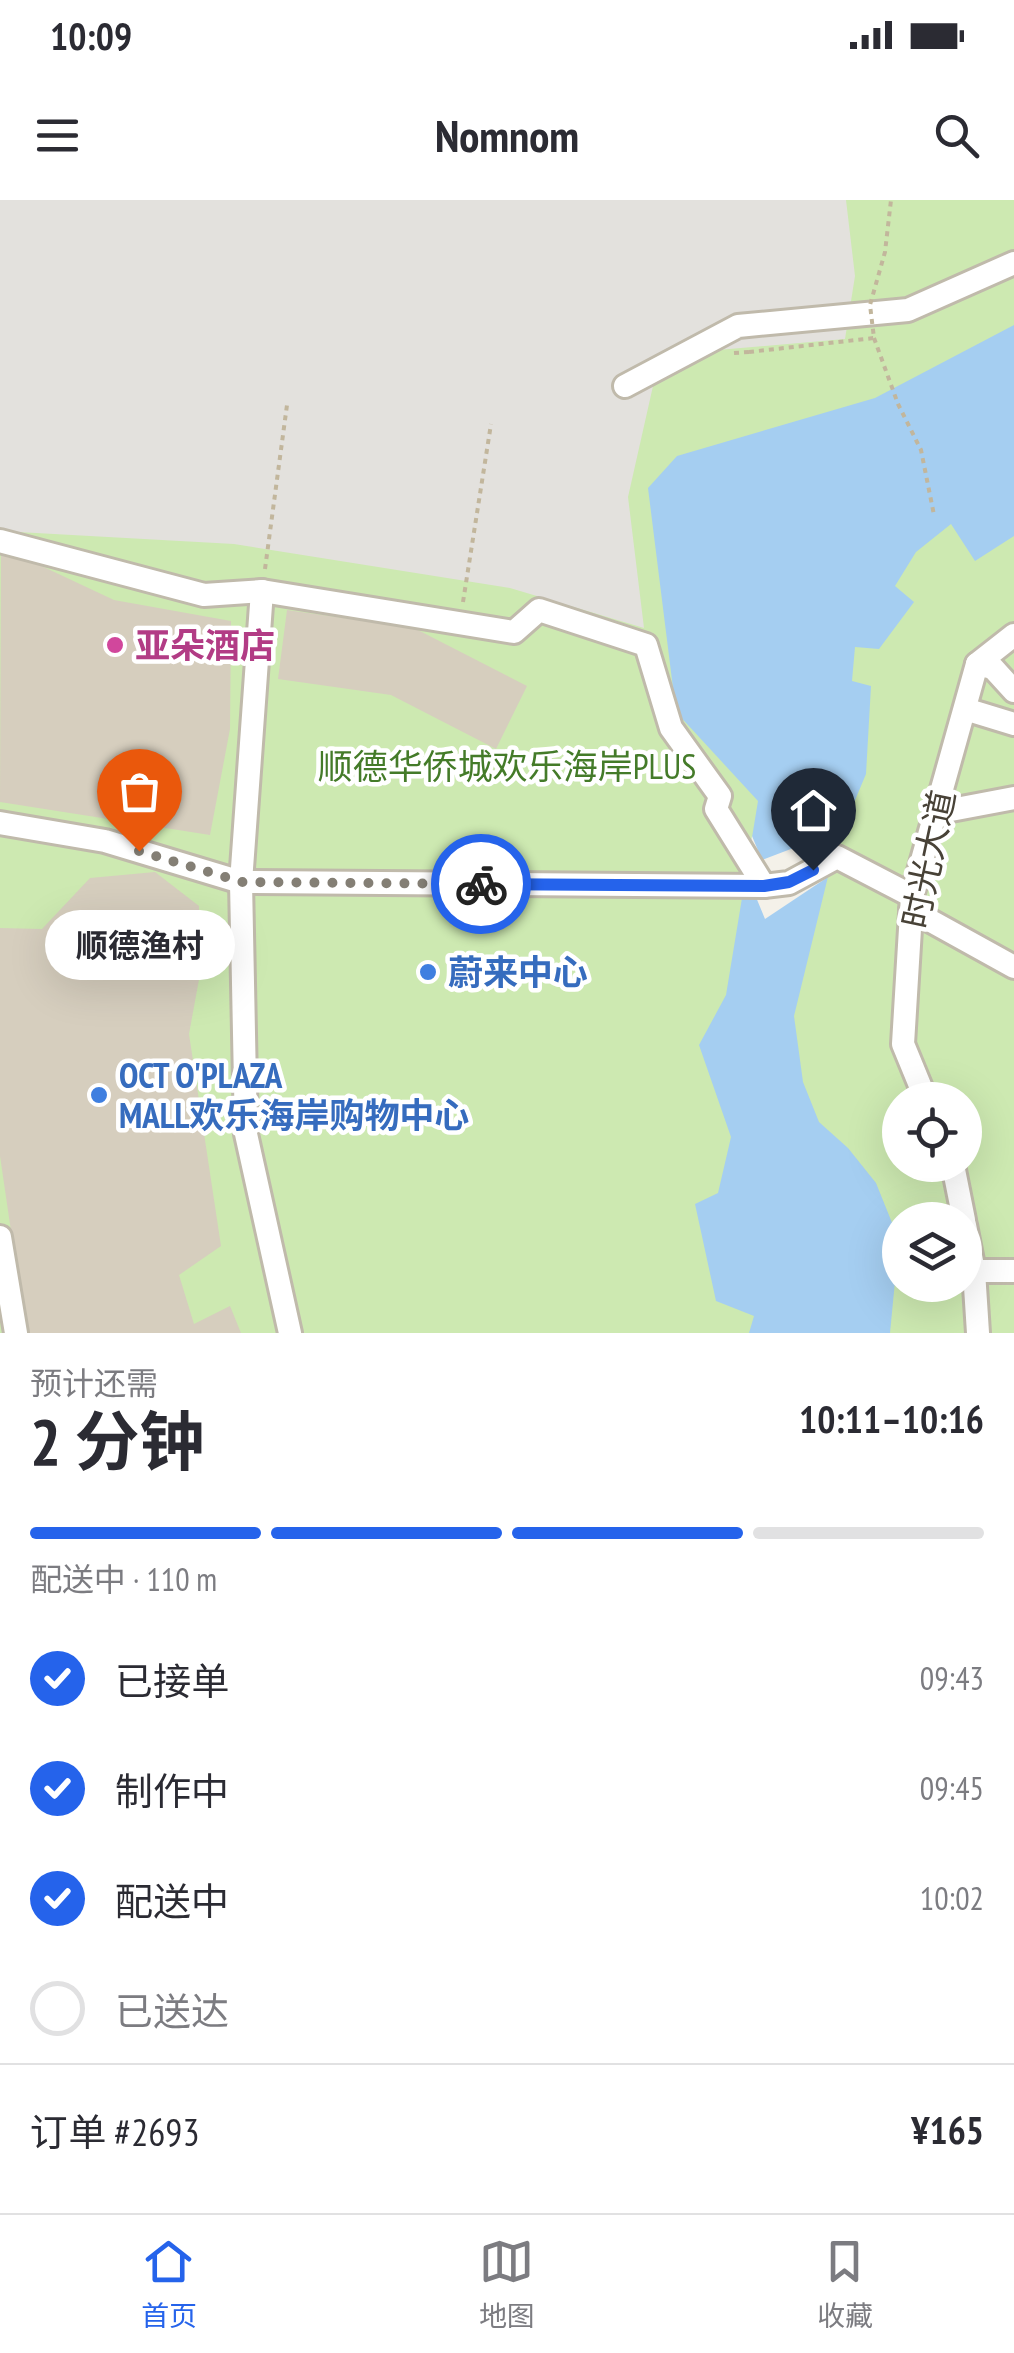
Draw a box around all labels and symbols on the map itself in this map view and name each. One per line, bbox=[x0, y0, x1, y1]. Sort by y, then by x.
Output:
place label: 亚朵酒店 bbox=[135, 622, 275, 668]
marker: 亚朵酒店 bbox=[104, 634, 126, 656]
park label: 顺德华侨城欢乐海岸PLUS bbox=[318, 743, 696, 789]
pin bbox=[97, 749, 182, 852]
pin bbox=[771, 768, 856, 871]
street label: 时光大道 bbox=[891, 786, 965, 932]
courier bbox=[431, 834, 531, 934]
callout: 顺德渔村 bbox=[44, 911, 234, 981]
place label: 蔚来中心 bbox=[448, 949, 588, 995]
marker: 蔚来中心 bbox=[417, 961, 439, 983]
place label: OCT O'PLAZA MALL欢乐海岸购物中心 bbox=[119, 1052, 469, 1138]
marker: OCT O'PLAZA MALL欢乐海岸购物中心 bbox=[88, 1084, 110, 1106]

